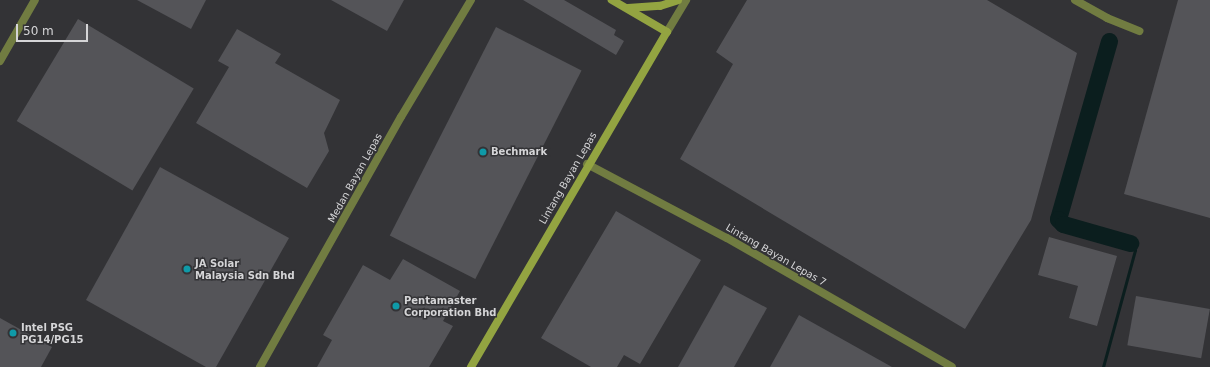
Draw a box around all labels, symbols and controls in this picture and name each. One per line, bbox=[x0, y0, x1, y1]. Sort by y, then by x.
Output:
scale bar bbox=[18, 16, 90, 42]
text: 50 m bbox=[23, 24, 54, 38]
street label: Lintang Bayan Lepas bbox=[537, 130, 599, 226]
street label: Medan Bayan Lepas bbox=[325, 131, 385, 225]
place label: Bechmark bbox=[491, 146, 547, 158]
marker: Bechmark bbox=[478, 147, 488, 157]
street label: Lintang Bayan Lepas 7 bbox=[724, 221, 828, 289]
place label: JA Solar Malaysia Sdn Bhd bbox=[195, 257, 295, 280]
marker: JA Solar Malaysia Sdn Bhd bbox=[182, 264, 192, 274]
place label: Pentamaster Corporation Bhd bbox=[404, 294, 496, 318]
marker: Pentamaster Corporation Bhd bbox=[391, 301, 401, 311]
place label: Intel PSG PG14/PG15 bbox=[21, 321, 84, 344]
marker: Intel PSG PG14/PG15 bbox=[8, 328, 18, 338]

